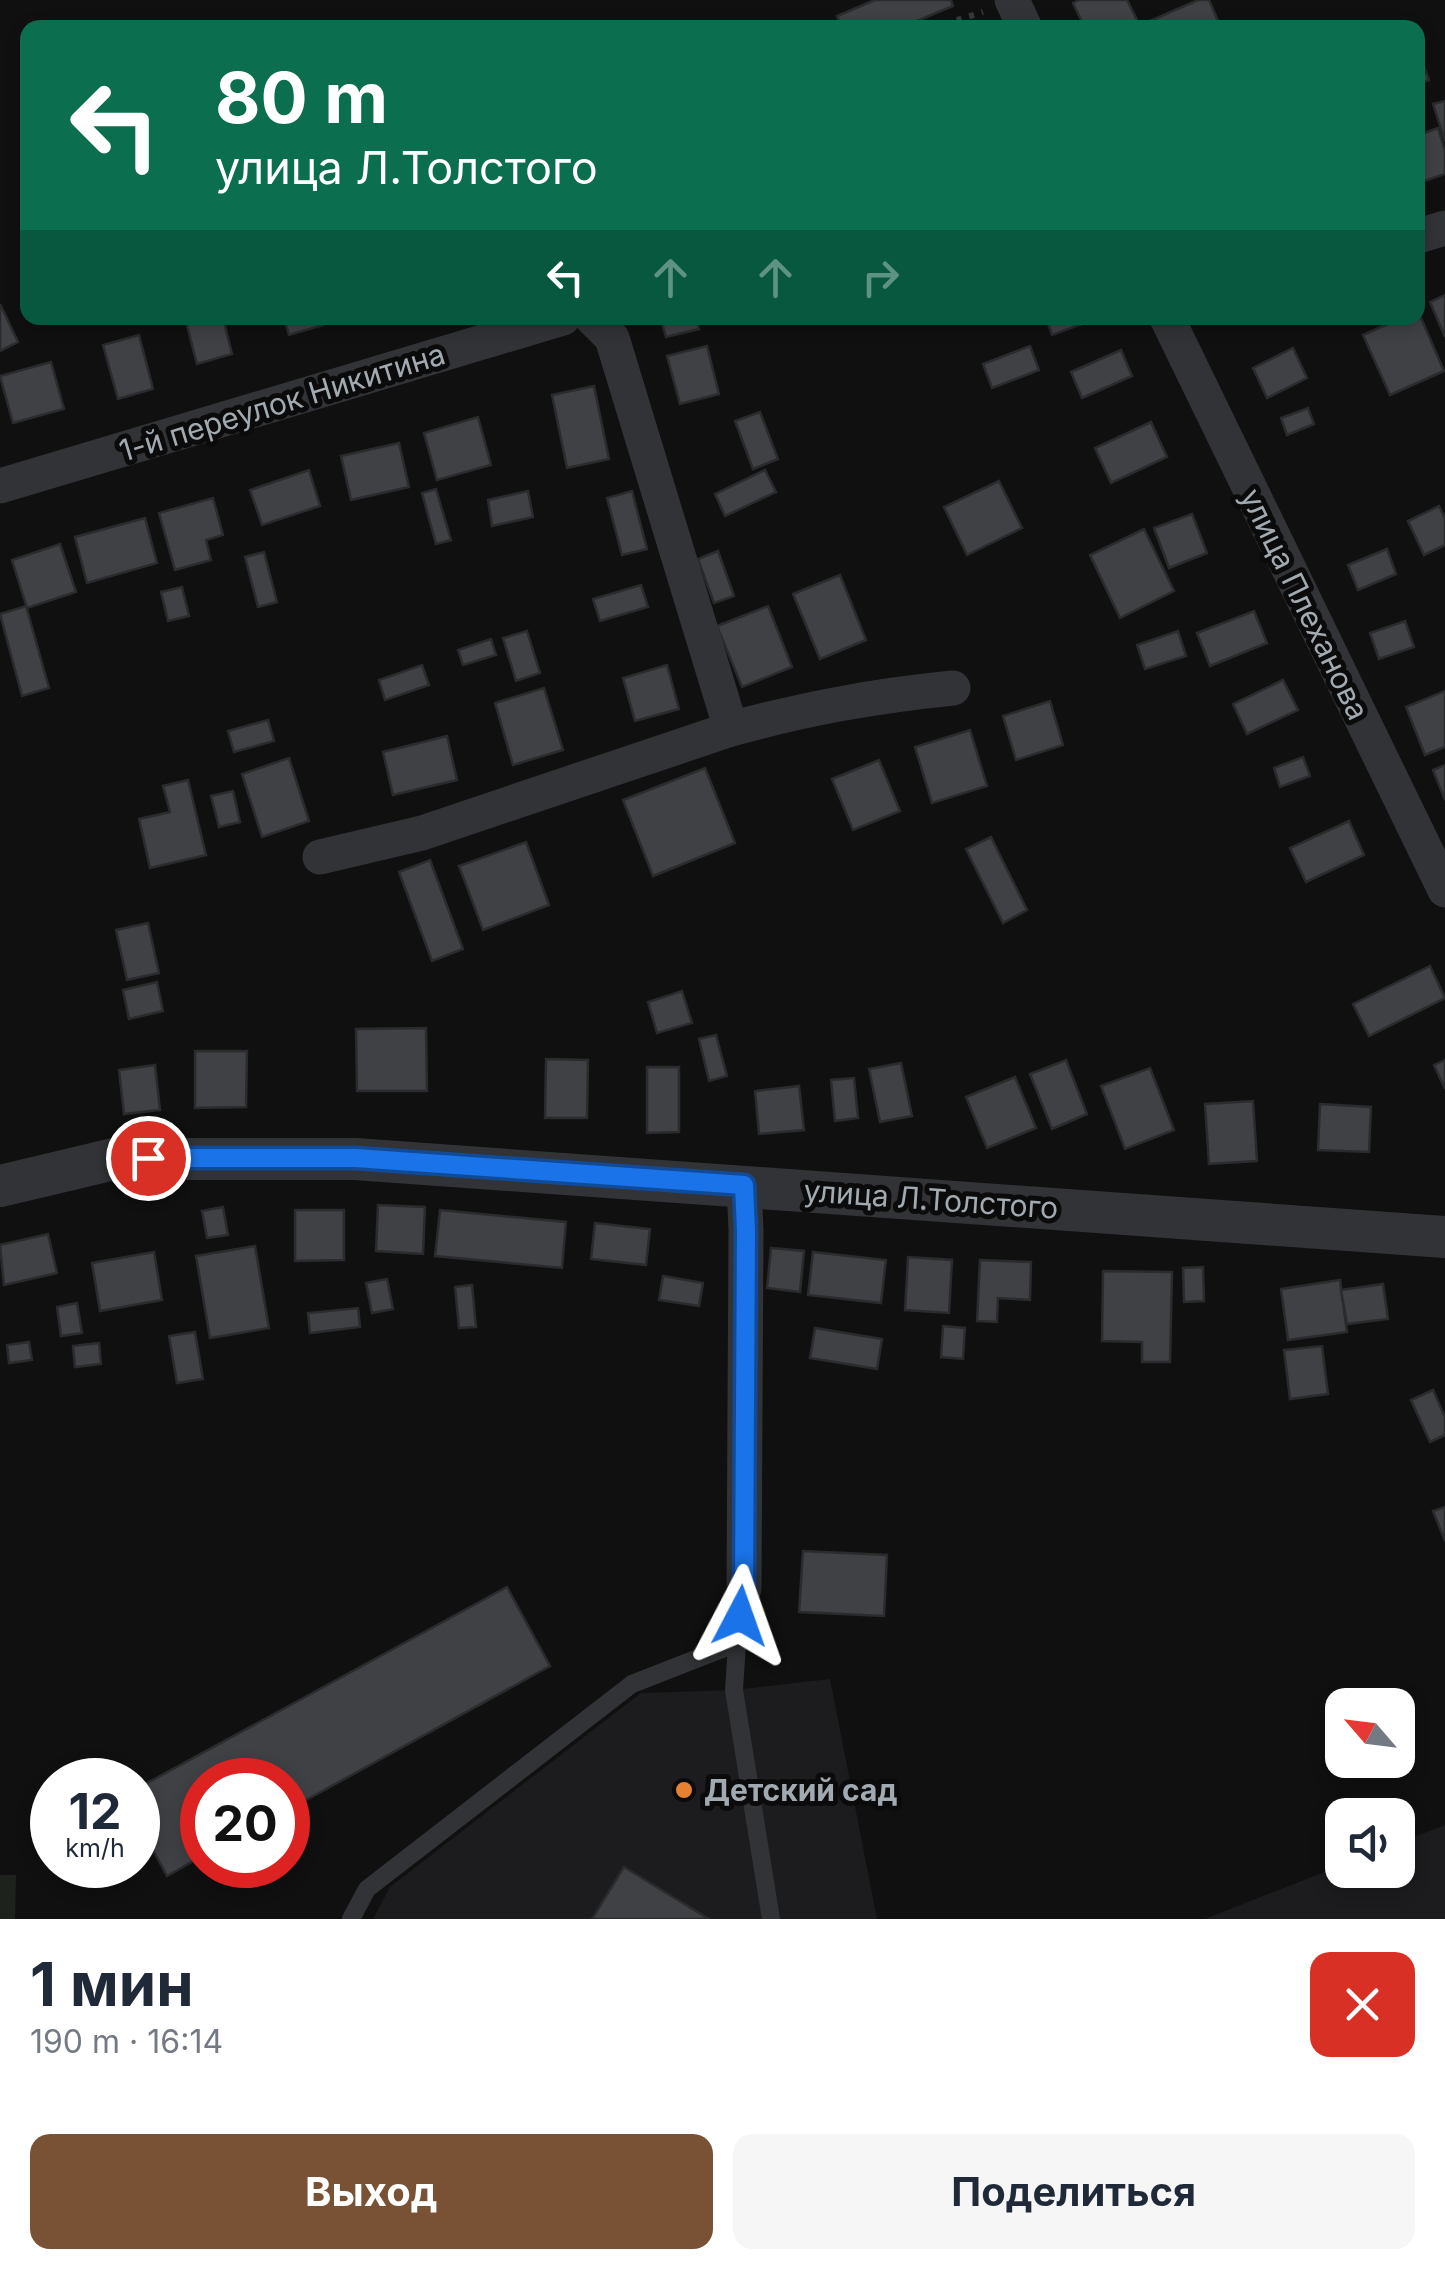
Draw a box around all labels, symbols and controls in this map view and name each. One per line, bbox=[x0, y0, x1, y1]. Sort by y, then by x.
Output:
text: 80 m bbox=[215, 55, 388, 140]
icon: left bbox=[50, 60, 180, 190]
text: улица Л.Толстого bbox=[215, 140, 598, 195]
icon: left bbox=[538, 250, 593, 305]
icon: ahead bbox=[643, 250, 698, 305]
icon: ahead bbox=[748, 250, 803, 305]
icon: right bbox=[853, 250, 908, 305]
street label: 1-й переулок Никитина bbox=[115, 335, 449, 469]
street label: улица Плеханова bbox=[1233, 482, 1377, 726]
pin bbox=[106, 1116, 191, 1201]
icon: arrive bbox=[121, 1131, 176, 1186]
street label: улица Л.Толстого bbox=[802, 1172, 1060, 1226]
position arrow bbox=[688, 1564, 792, 1668]
north arrow bbox=[1325, 1688, 1415, 1778]
map controls bbox=[1325, 1688, 1415, 1888]
speed limit sign: 20 bbox=[180, 1758, 310, 1888]
place label: Детский сад bbox=[704, 1772, 898, 1808]
marker: Детский сад bbox=[673, 1779, 695, 1801]
text: 12 bbox=[68, 1781, 122, 1841]
button: sound bbox=[1325, 1798, 1415, 1888]
text: km/h bbox=[65, 1833, 125, 1863]
text: 1 мин bbox=[30, 1948, 194, 2020]
button: close bbox=[1310, 1952, 1415, 2057]
text: 190 m · 16:14 bbox=[30, 2022, 223, 2061]
button: Выход bbox=[30, 2134, 713, 2249]
button: Поделиться bbox=[733, 2134, 1415, 2249]

